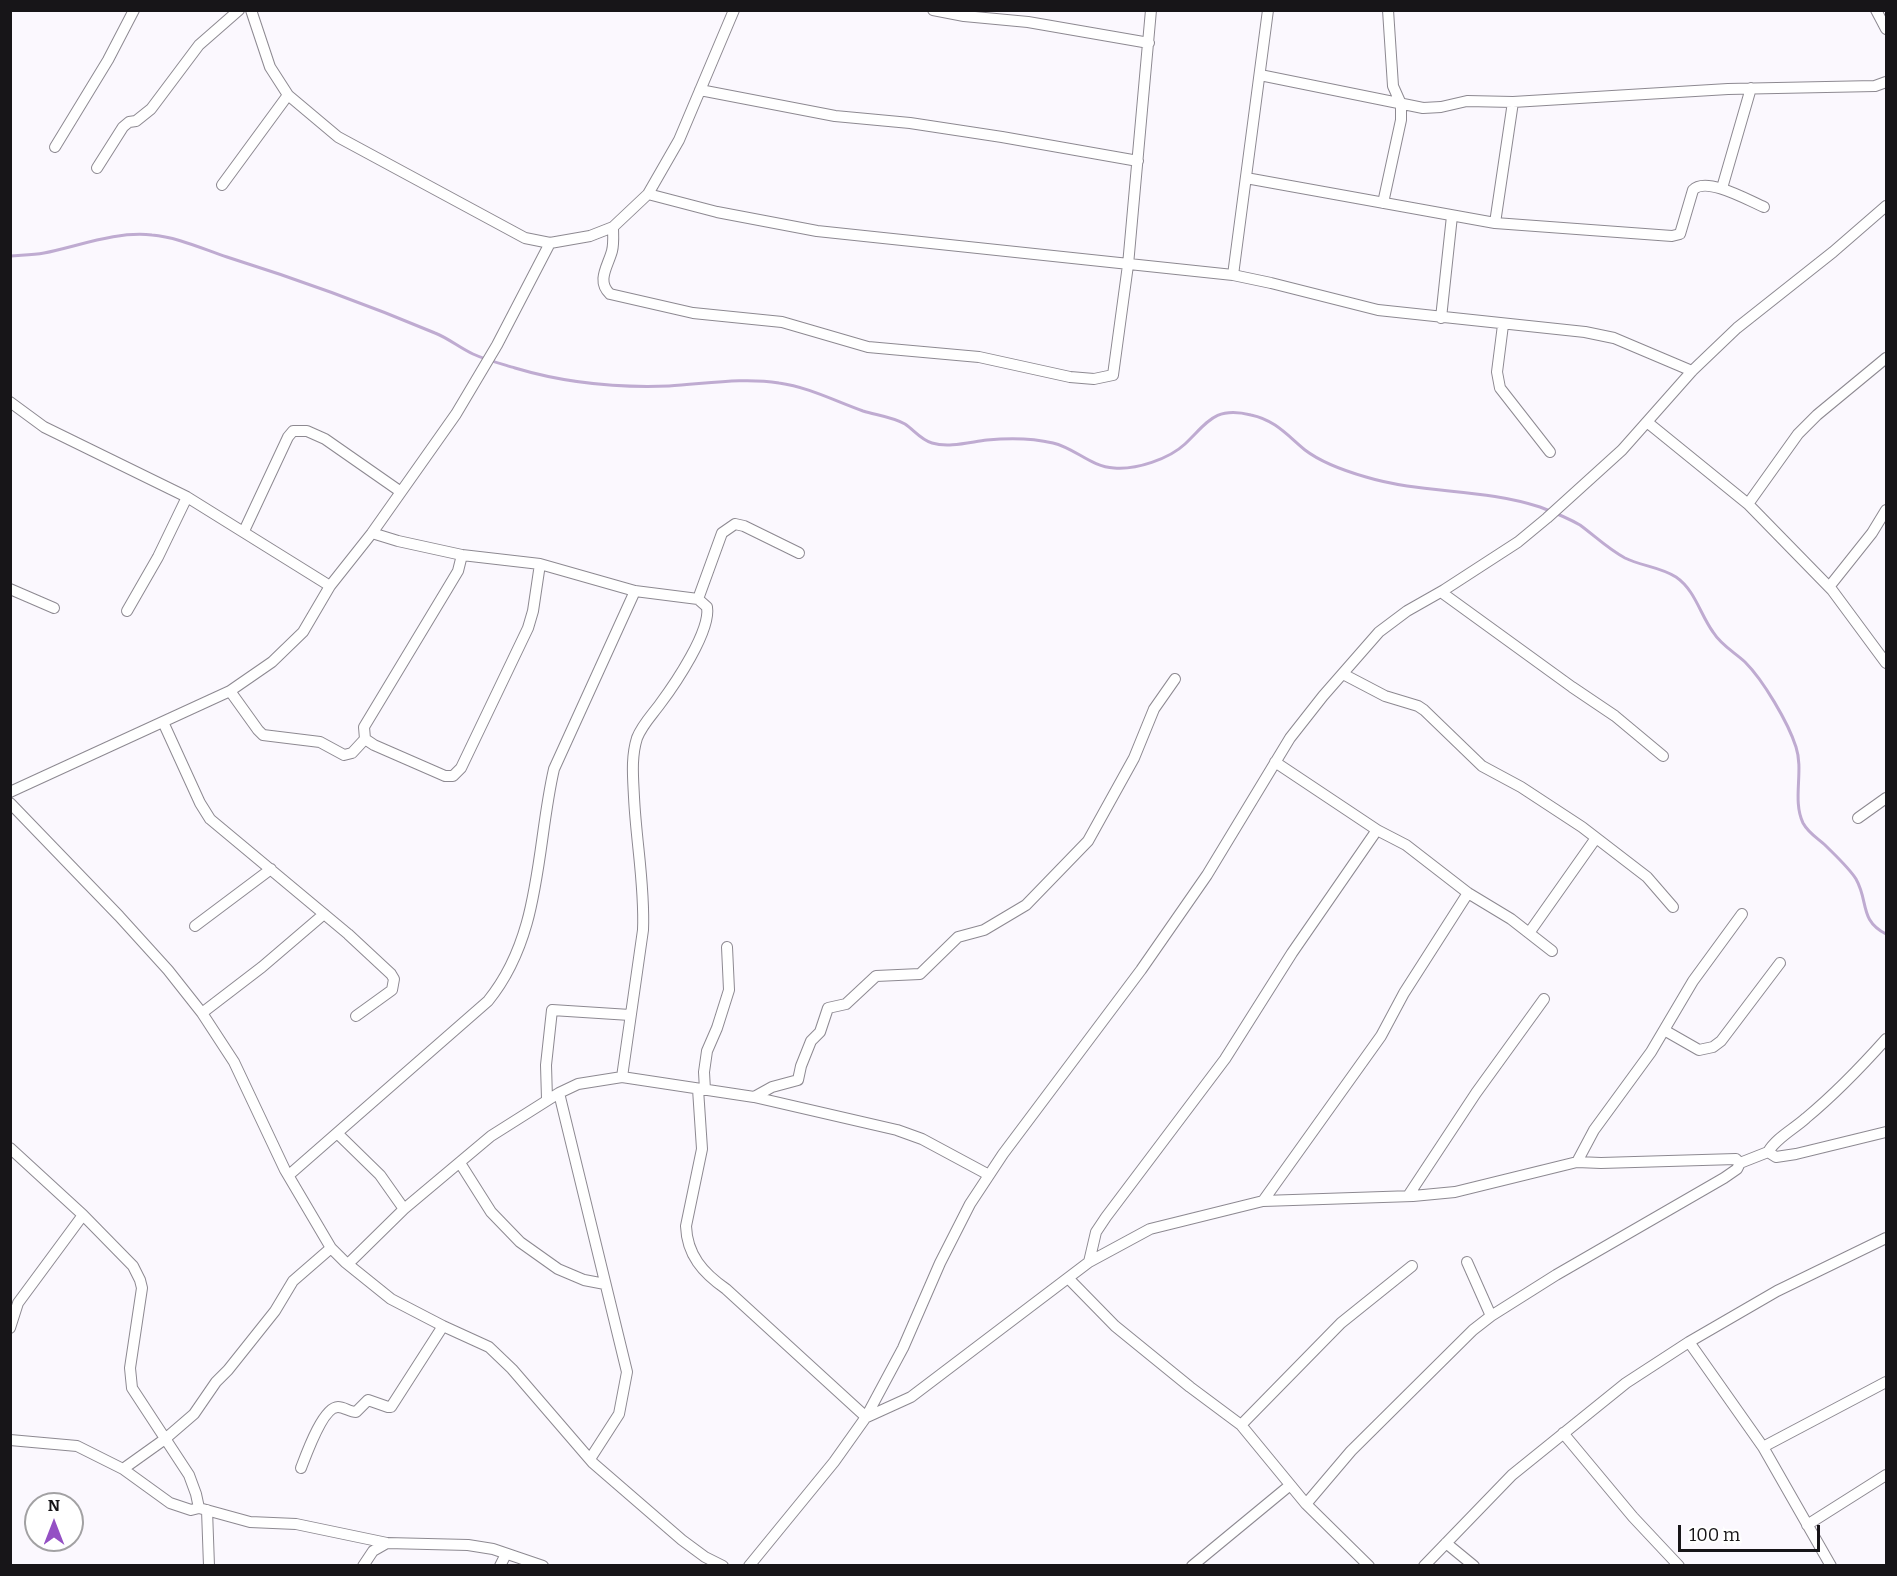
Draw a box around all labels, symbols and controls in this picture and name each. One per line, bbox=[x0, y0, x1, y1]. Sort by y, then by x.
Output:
north arrow bbox=[24, 1492, 84, 1552]
text: N bbox=[48, 1496, 60, 1515]
scale bar bbox=[1681, 1513, 1824, 1551]
text: 100 m bbox=[1689, 1524, 1740, 1546]

